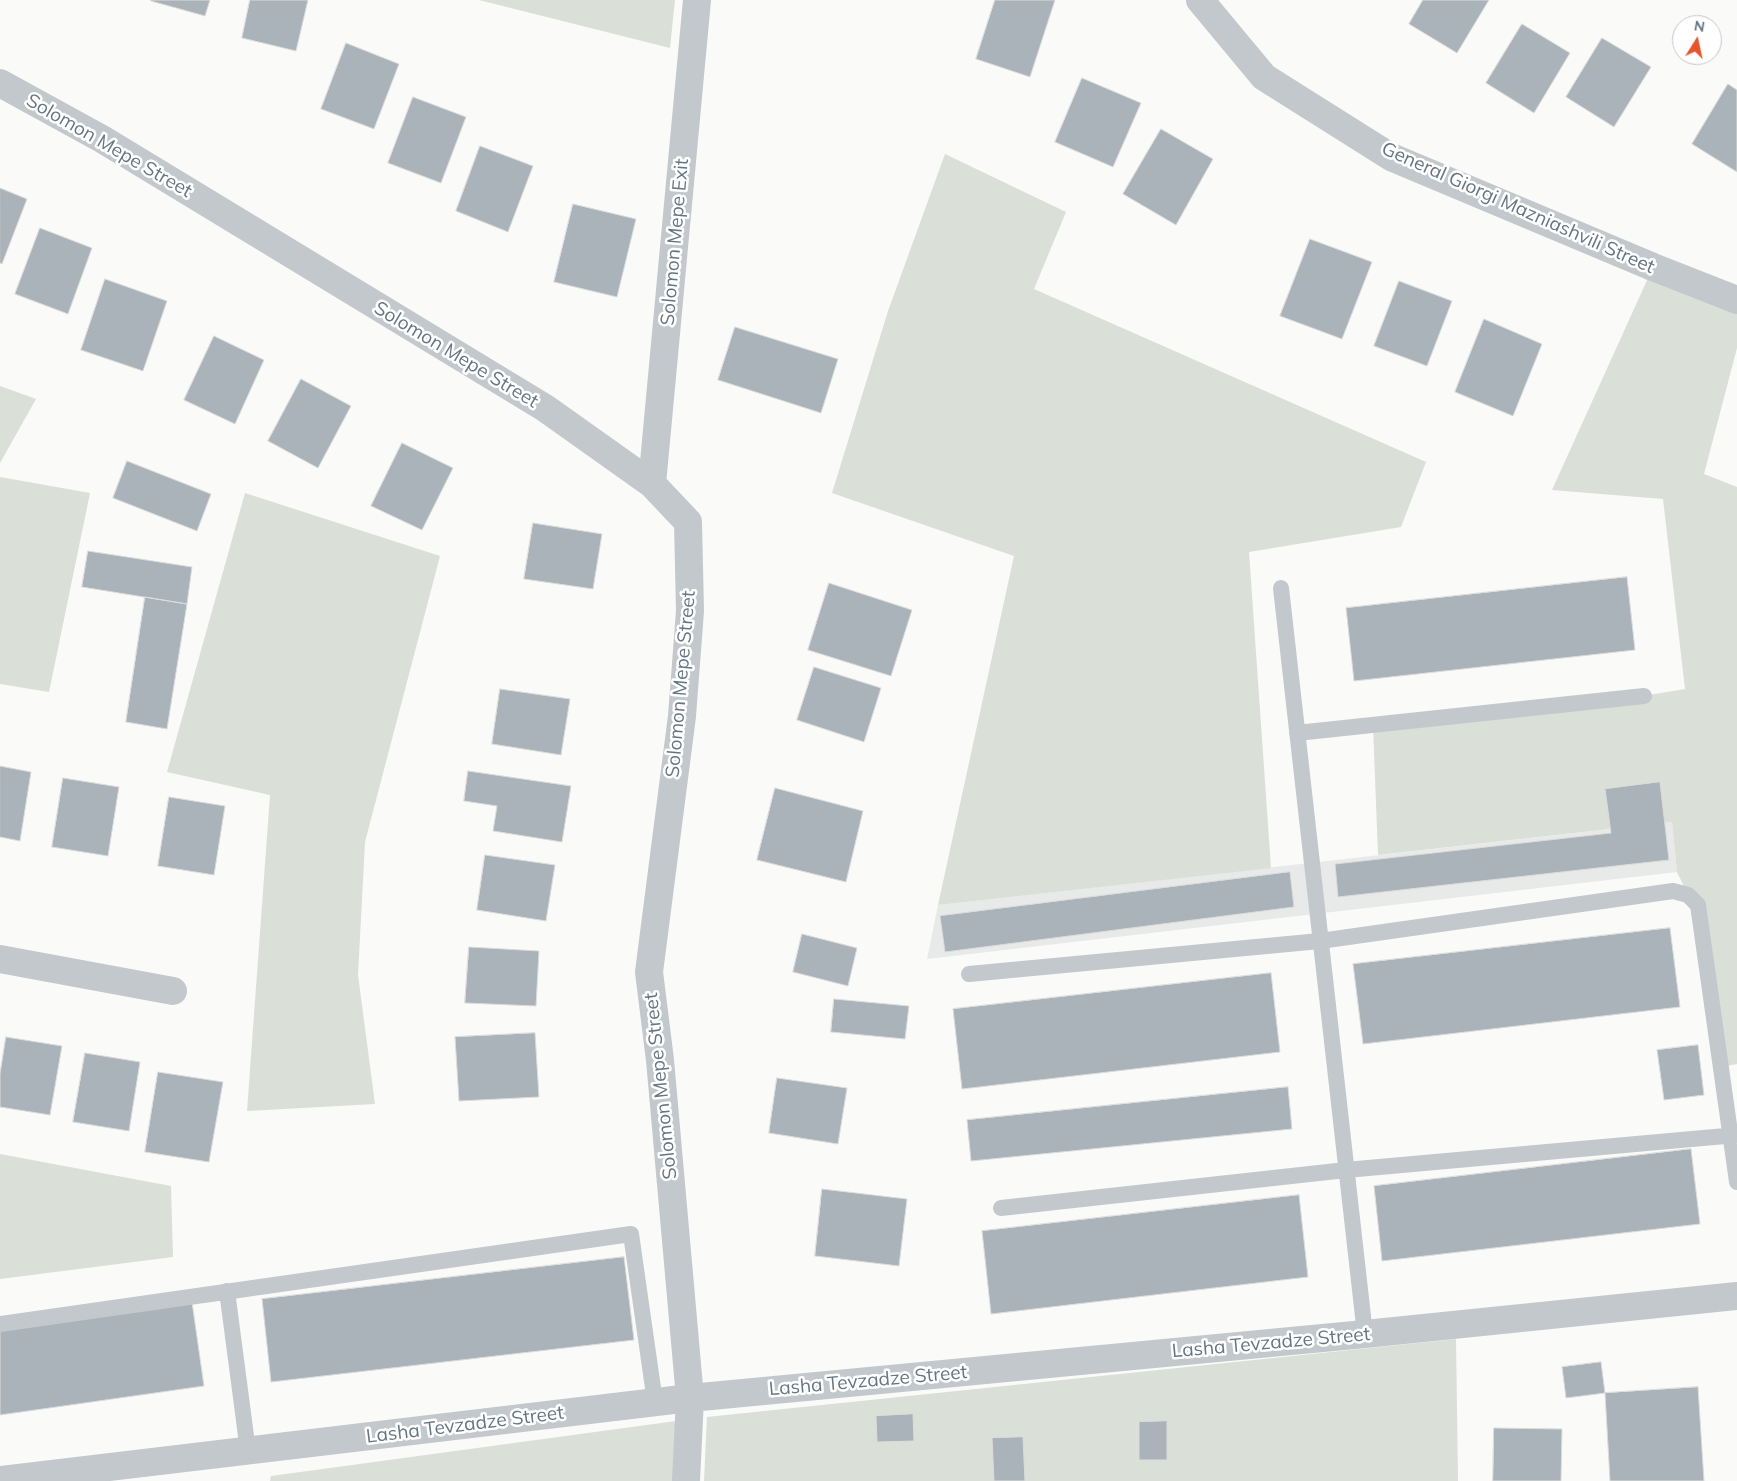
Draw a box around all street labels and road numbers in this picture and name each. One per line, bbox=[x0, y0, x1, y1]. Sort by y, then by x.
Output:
street label: Solomon Mepe Street bbox=[22, 89, 196, 203]
street label: General Giorgi Mazniashvili Street bbox=[1378, 137, 1658, 279]
street label: Solomon Mepe Exit bbox=[656, 158, 694, 326]
street label: Solomon Mepe Street bbox=[370, 297, 542, 413]
street label: Solomon Mepe Street bbox=[661, 590, 701, 778]
street label: Solomon Mepe Street bbox=[640, 992, 682, 1180]
street label: Lasha Tevzadze Street bbox=[1171, 1323, 1371, 1363]
street label: Lasha Tevzadze Street bbox=[768, 1361, 968, 1401]
street label: Lasha Tevzadze Street bbox=[365, 1402, 565, 1448]

